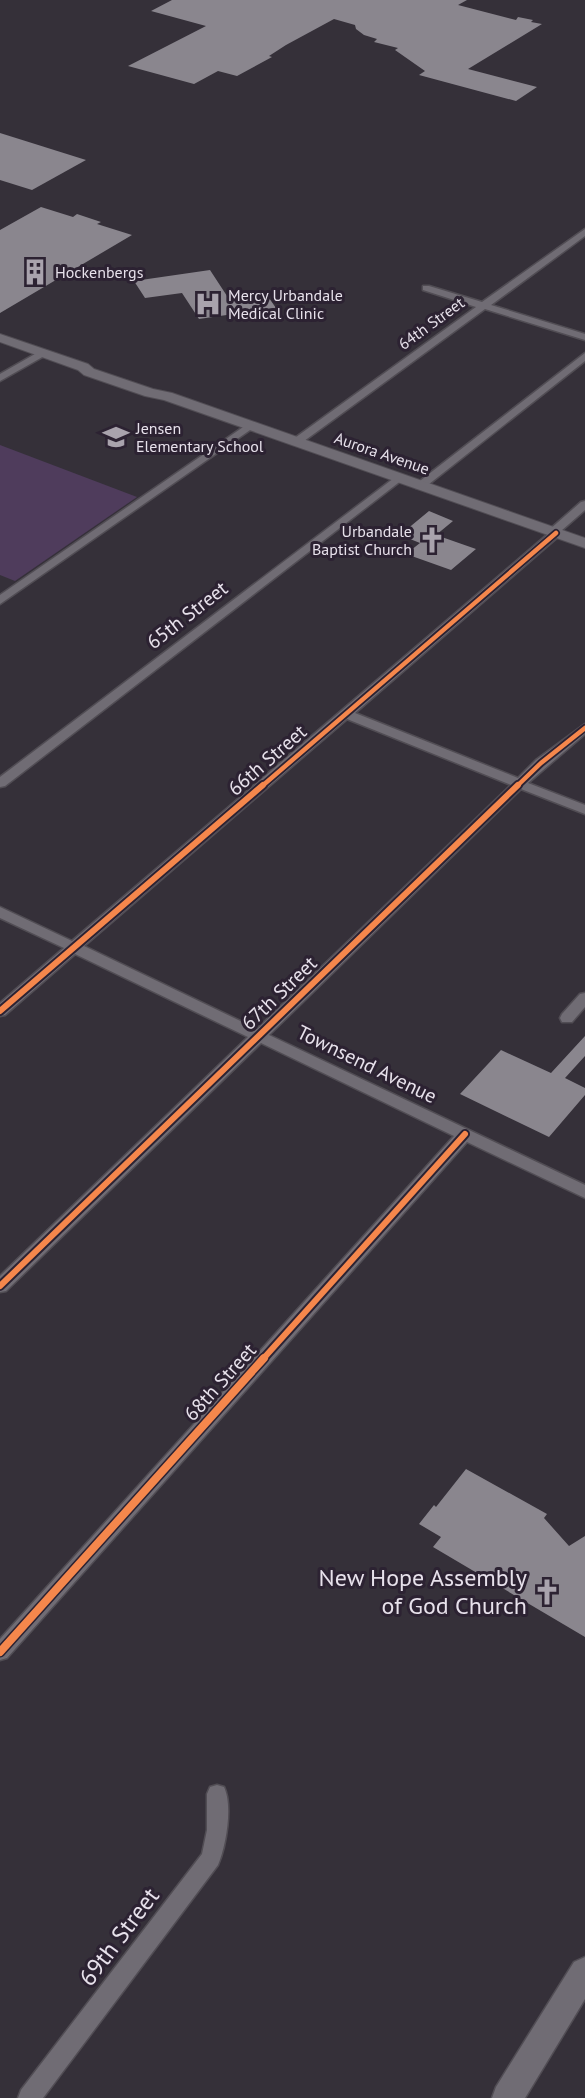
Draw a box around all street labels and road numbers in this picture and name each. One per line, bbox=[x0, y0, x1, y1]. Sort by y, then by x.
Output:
street label: 64th Street bbox=[394, 292, 468, 354]
street label: Aurora Avenue bbox=[332, 427, 432, 479]
street label: 65th Street bbox=[141, 575, 233, 655]
street label: 66th Street bbox=[222, 719, 312, 801]
street label: 67th Street bbox=[236, 950, 323, 1036]
street label: Townsend Avenue bbox=[293, 1019, 441, 1109]
street label: 68th Street bbox=[178, 1337, 262, 1426]
street label: 69th Street bbox=[72, 1881, 166, 1992]

